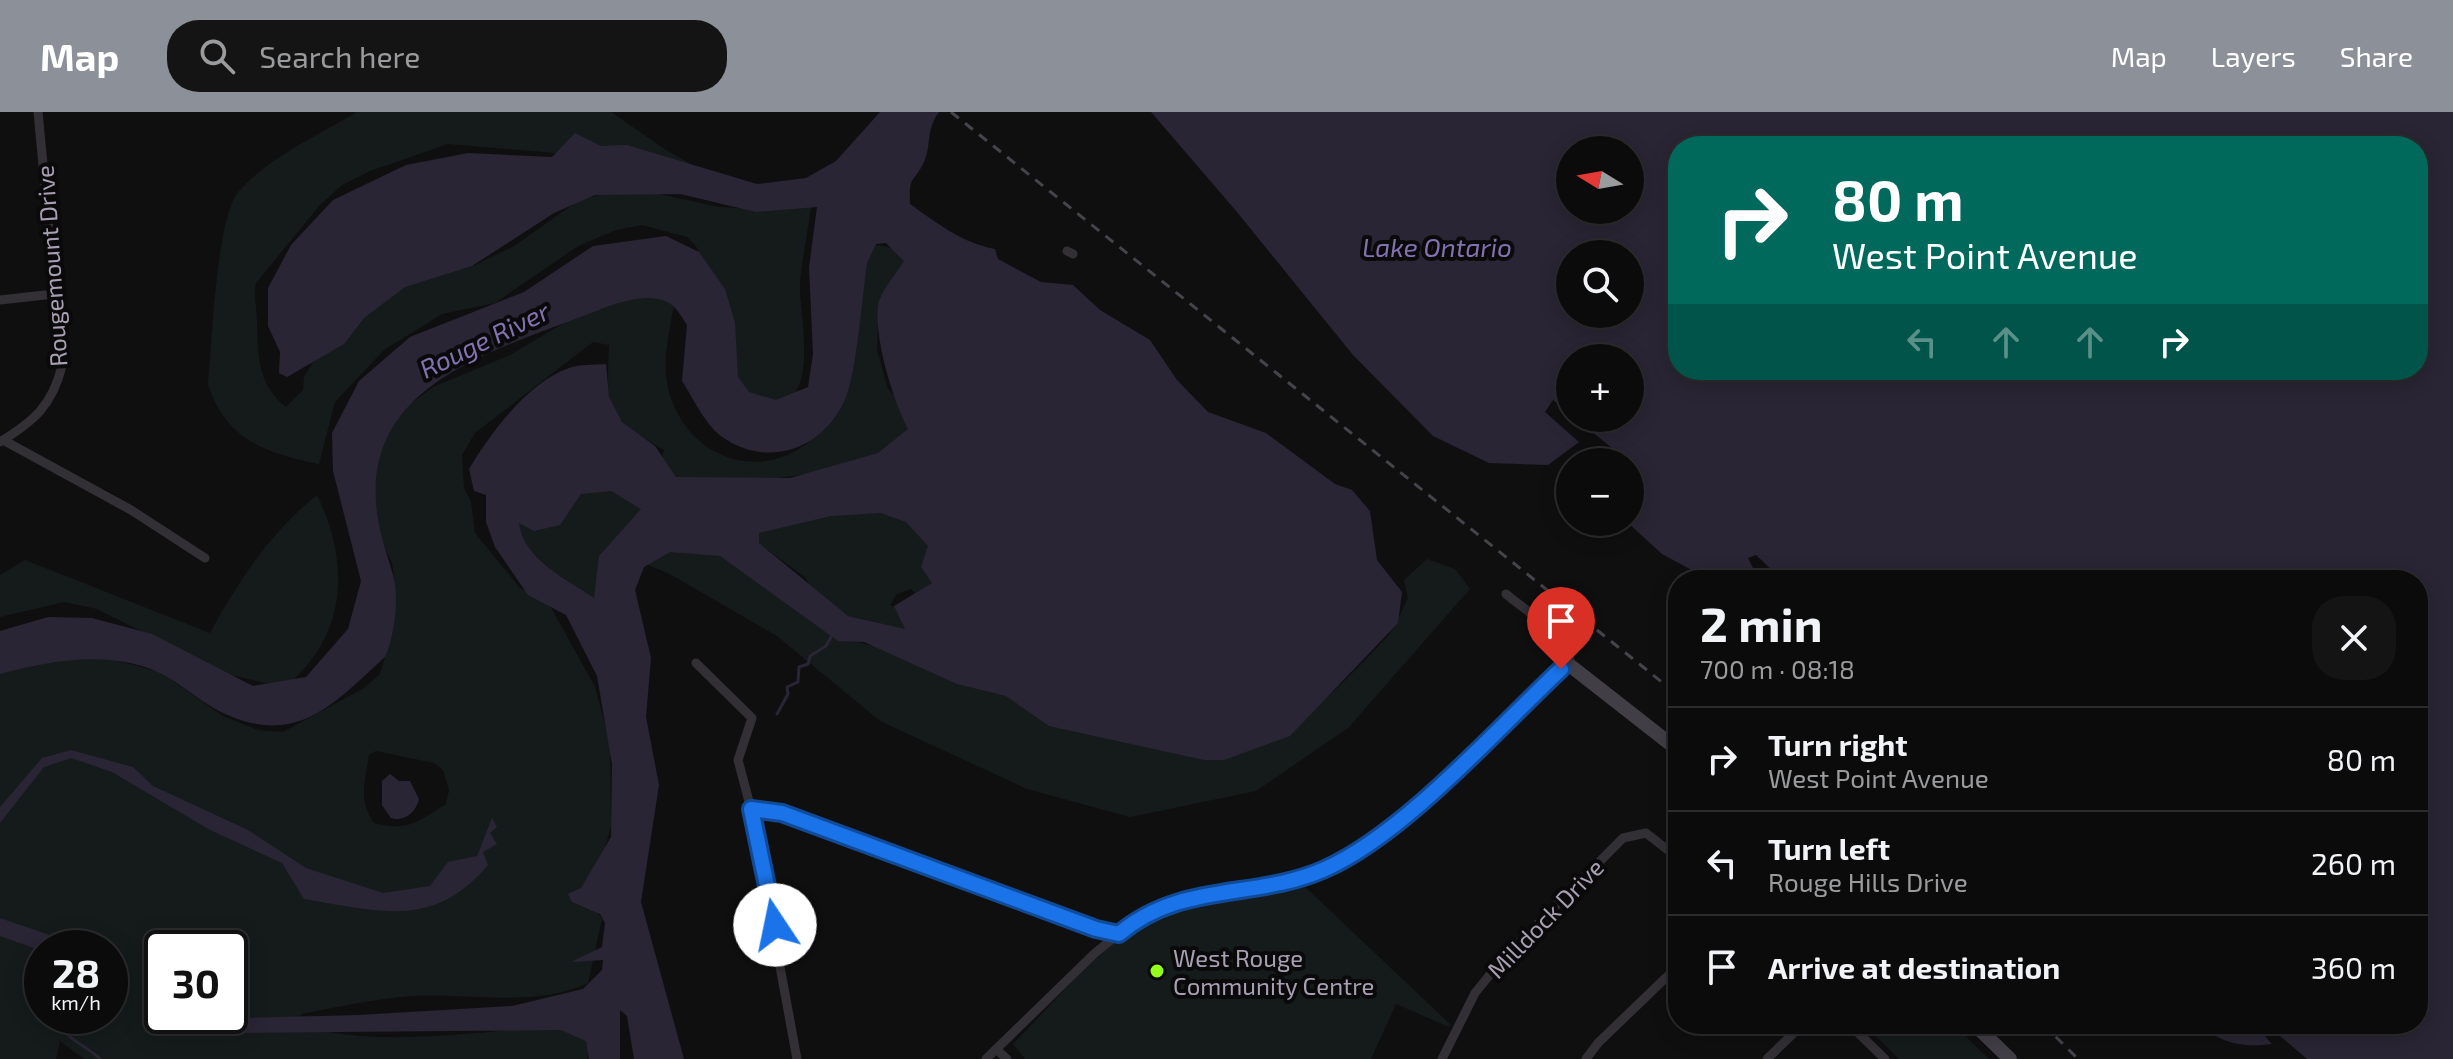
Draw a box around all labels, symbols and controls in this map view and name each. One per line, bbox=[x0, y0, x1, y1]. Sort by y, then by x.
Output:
search box bbox=[167, 20, 727, 92]
text: Map bbox=[40, 33, 119, 79]
icon: search bbox=[195, 34, 239, 78]
text: Search here bbox=[259, 38, 420, 74]
text: Map bbox=[2111, 39, 2167, 73]
text: Layers bbox=[2211, 39, 2296, 73]
text: Share bbox=[2340, 39, 2413, 73]
north arrow bbox=[1556, 136, 1644, 224]
map controls bbox=[1556, 136, 1644, 536]
street label: Rougemount Drive bbox=[29, 164, 73, 368]
text: 80 m bbox=[1832, 165, 1964, 232]
icon: right bbox=[1700, 168, 1804, 272]
water label: Lake Ontario bbox=[1362, 231, 1512, 262]
text: West Point Avenue bbox=[1832, 233, 2138, 276]
button: search bbox=[1556, 240, 1644, 328]
water label: Rouge River bbox=[414, 294, 555, 384]
icon: left bbox=[1900, 320, 1944, 364]
icon: ahead bbox=[1984, 320, 2028, 364]
icon: ahead bbox=[2068, 320, 2112, 364]
icon: right bbox=[2152, 320, 2196, 364]
button: + bbox=[1556, 344, 1644, 432]
button: − bbox=[1556, 448, 1644, 536]
pin bbox=[1527, 587, 1595, 669]
text: 2 min bbox=[1700, 594, 1823, 652]
button: close bbox=[2312, 596, 2396, 680]
icon: arrive bbox=[1539, 599, 1583, 643]
text: 700 m · 08:18 bbox=[1700, 653, 1855, 684]
text: Turn right bbox=[1768, 726, 1908, 762]
icon: right bbox=[1700, 737, 1744, 781]
text: 80 m bbox=[2327, 741, 2396, 777]
text: West Point Avenue bbox=[1768, 762, 1989, 793]
text: Turn left bbox=[1768, 830, 1890, 866]
icon: left bbox=[1700, 841, 1744, 885]
text: 260 m bbox=[2311, 845, 2396, 881]
street label: Milldock Drive bbox=[1481, 852, 1609, 984]
text: Rouge Hills Drive bbox=[1768, 866, 1968, 897]
position arrow bbox=[733, 883, 817, 967]
speed limit sign: 30 bbox=[144, 930, 248, 1034]
place label: West Rouge Community Centre bbox=[1173, 943, 1374, 1000]
icon: arrive bbox=[1700, 945, 1744, 989]
text: 28 bbox=[52, 948, 100, 996]
text: Arrive at destination bbox=[1768, 949, 2060, 985]
text: 360 m bbox=[2311, 949, 2396, 985]
marker: West Rouge Community Centre bbox=[1148, 962, 1166, 980]
text: km/h bbox=[51, 990, 101, 1014]

